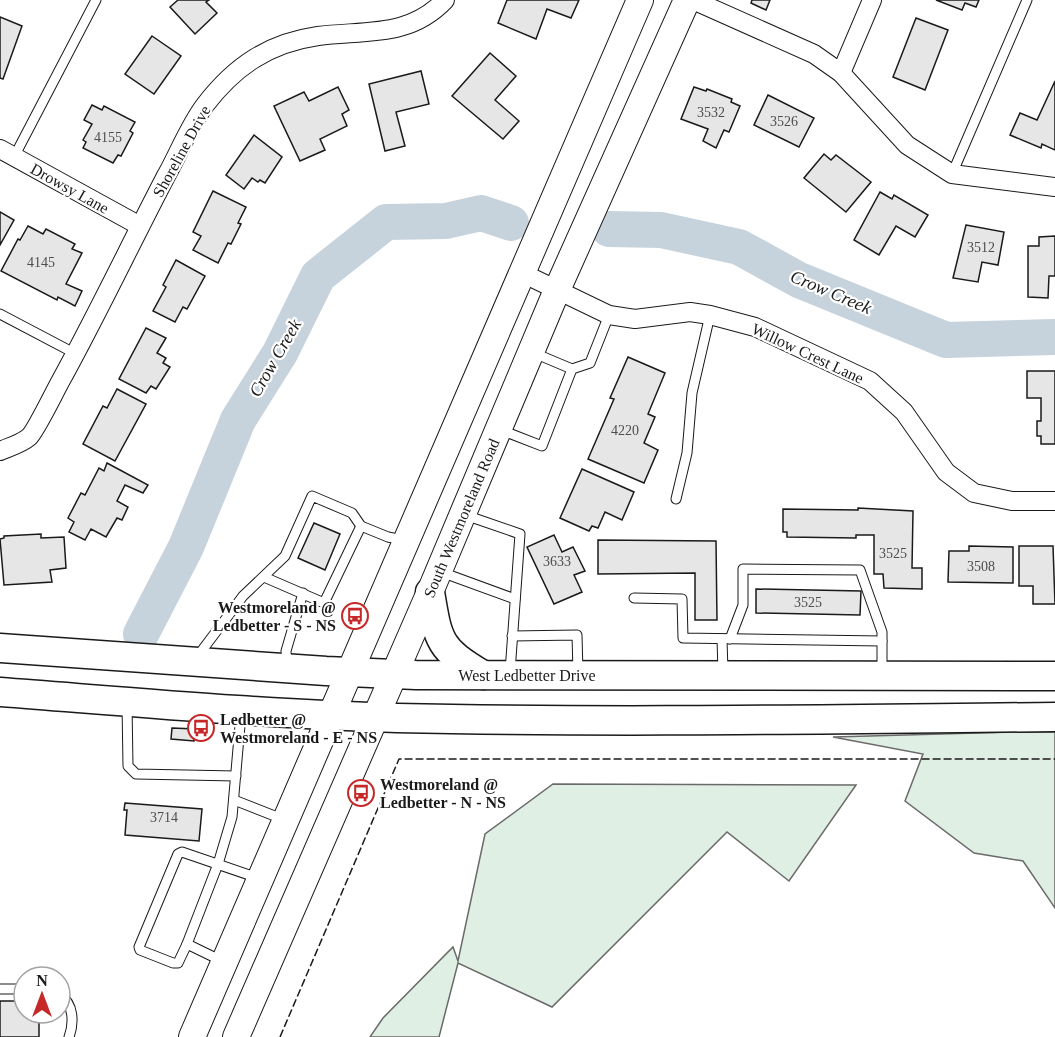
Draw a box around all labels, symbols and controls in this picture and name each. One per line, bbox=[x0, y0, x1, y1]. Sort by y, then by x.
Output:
street label: Shoreline Drive bbox=[149, 103, 214, 200]
house number: 3532 bbox=[697, 105, 725, 120]
house number: 3526 bbox=[770, 114, 798, 129]
house number: 4155 bbox=[94, 130, 122, 145]
street label: Drowsy Lane bbox=[27, 160, 112, 218]
house number: 3512 bbox=[967, 240, 995, 255]
house number: 4145 bbox=[27, 255, 55, 270]
water label: Crow Creek bbox=[787, 266, 875, 318]
water label: Crow Creek bbox=[245, 315, 306, 400]
street label: Willow Crest Lane bbox=[749, 320, 866, 387]
house number: 4220 bbox=[611, 423, 639, 438]
street label: South Westmoreland Road bbox=[420, 436, 503, 600]
house number: 3525 bbox=[879, 546, 907, 561]
house number: 3633 bbox=[543, 554, 571, 569]
house number: 3508 bbox=[967, 559, 995, 574]
house number: 3525 bbox=[794, 595, 822, 610]
place label: Westmoreland @ Ledbetter - S - NS bbox=[213, 599, 336, 634]
bus stop icon: Westmoreland @ Ledbetter - S - NS bbox=[340, 601, 370, 631]
street label: West Ledbetter Drive bbox=[458, 667, 596, 684]
place label: Ledbetter @ Westmoreland - E - NS bbox=[220, 711, 377, 746]
bus stop icon: Ledbetter @ Westmoreland - E - NS bbox=[186, 713, 216, 743]
place label: Westmoreland @ Ledbetter - N - NS bbox=[380, 776, 506, 811]
bus stop icon: Westmoreland @ Ledbetter - N - NS bbox=[346, 778, 376, 808]
house number: 3714 bbox=[150, 810, 178, 825]
north arrow bbox=[12, 965, 72, 1025]
text: N bbox=[36, 972, 48, 989]

